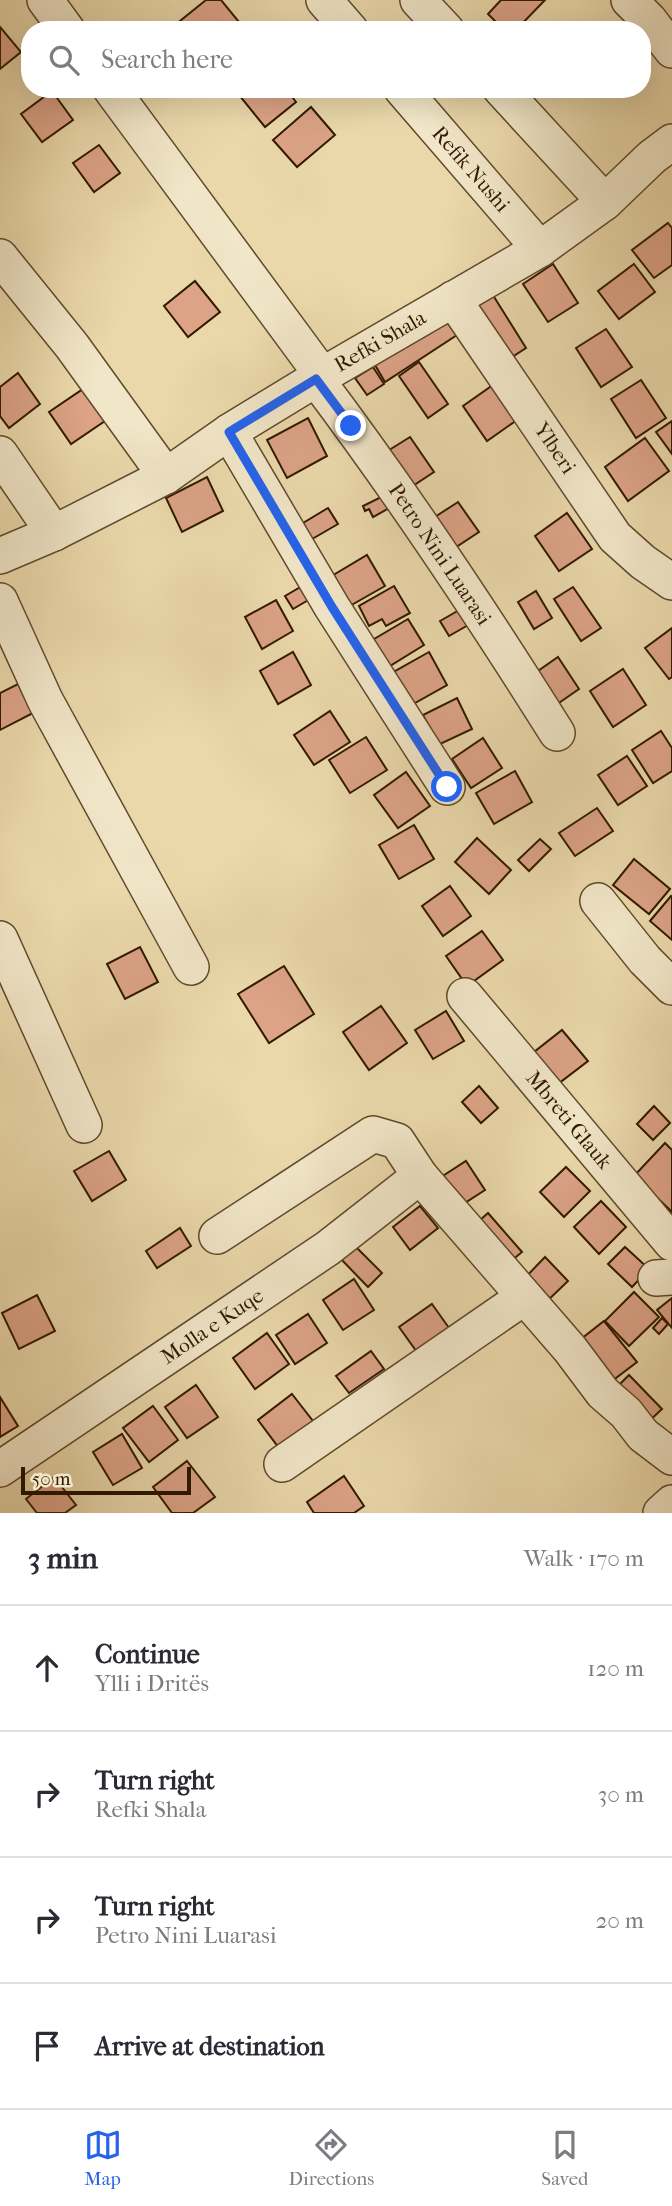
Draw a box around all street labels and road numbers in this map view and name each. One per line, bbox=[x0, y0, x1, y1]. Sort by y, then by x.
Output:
street label: Refik Nushi bbox=[427, 121, 515, 217]
street label: Refki Shala bbox=[330, 305, 430, 377]
street label: Ylberi bbox=[529, 417, 581, 478]
street label: Petro Nini Luarasi bbox=[384, 479, 496, 629]
street label: Mbreti Glauk bbox=[521, 1066, 617, 1174]
street label: Molla e Kuqe bbox=[156, 1283, 268, 1369]

